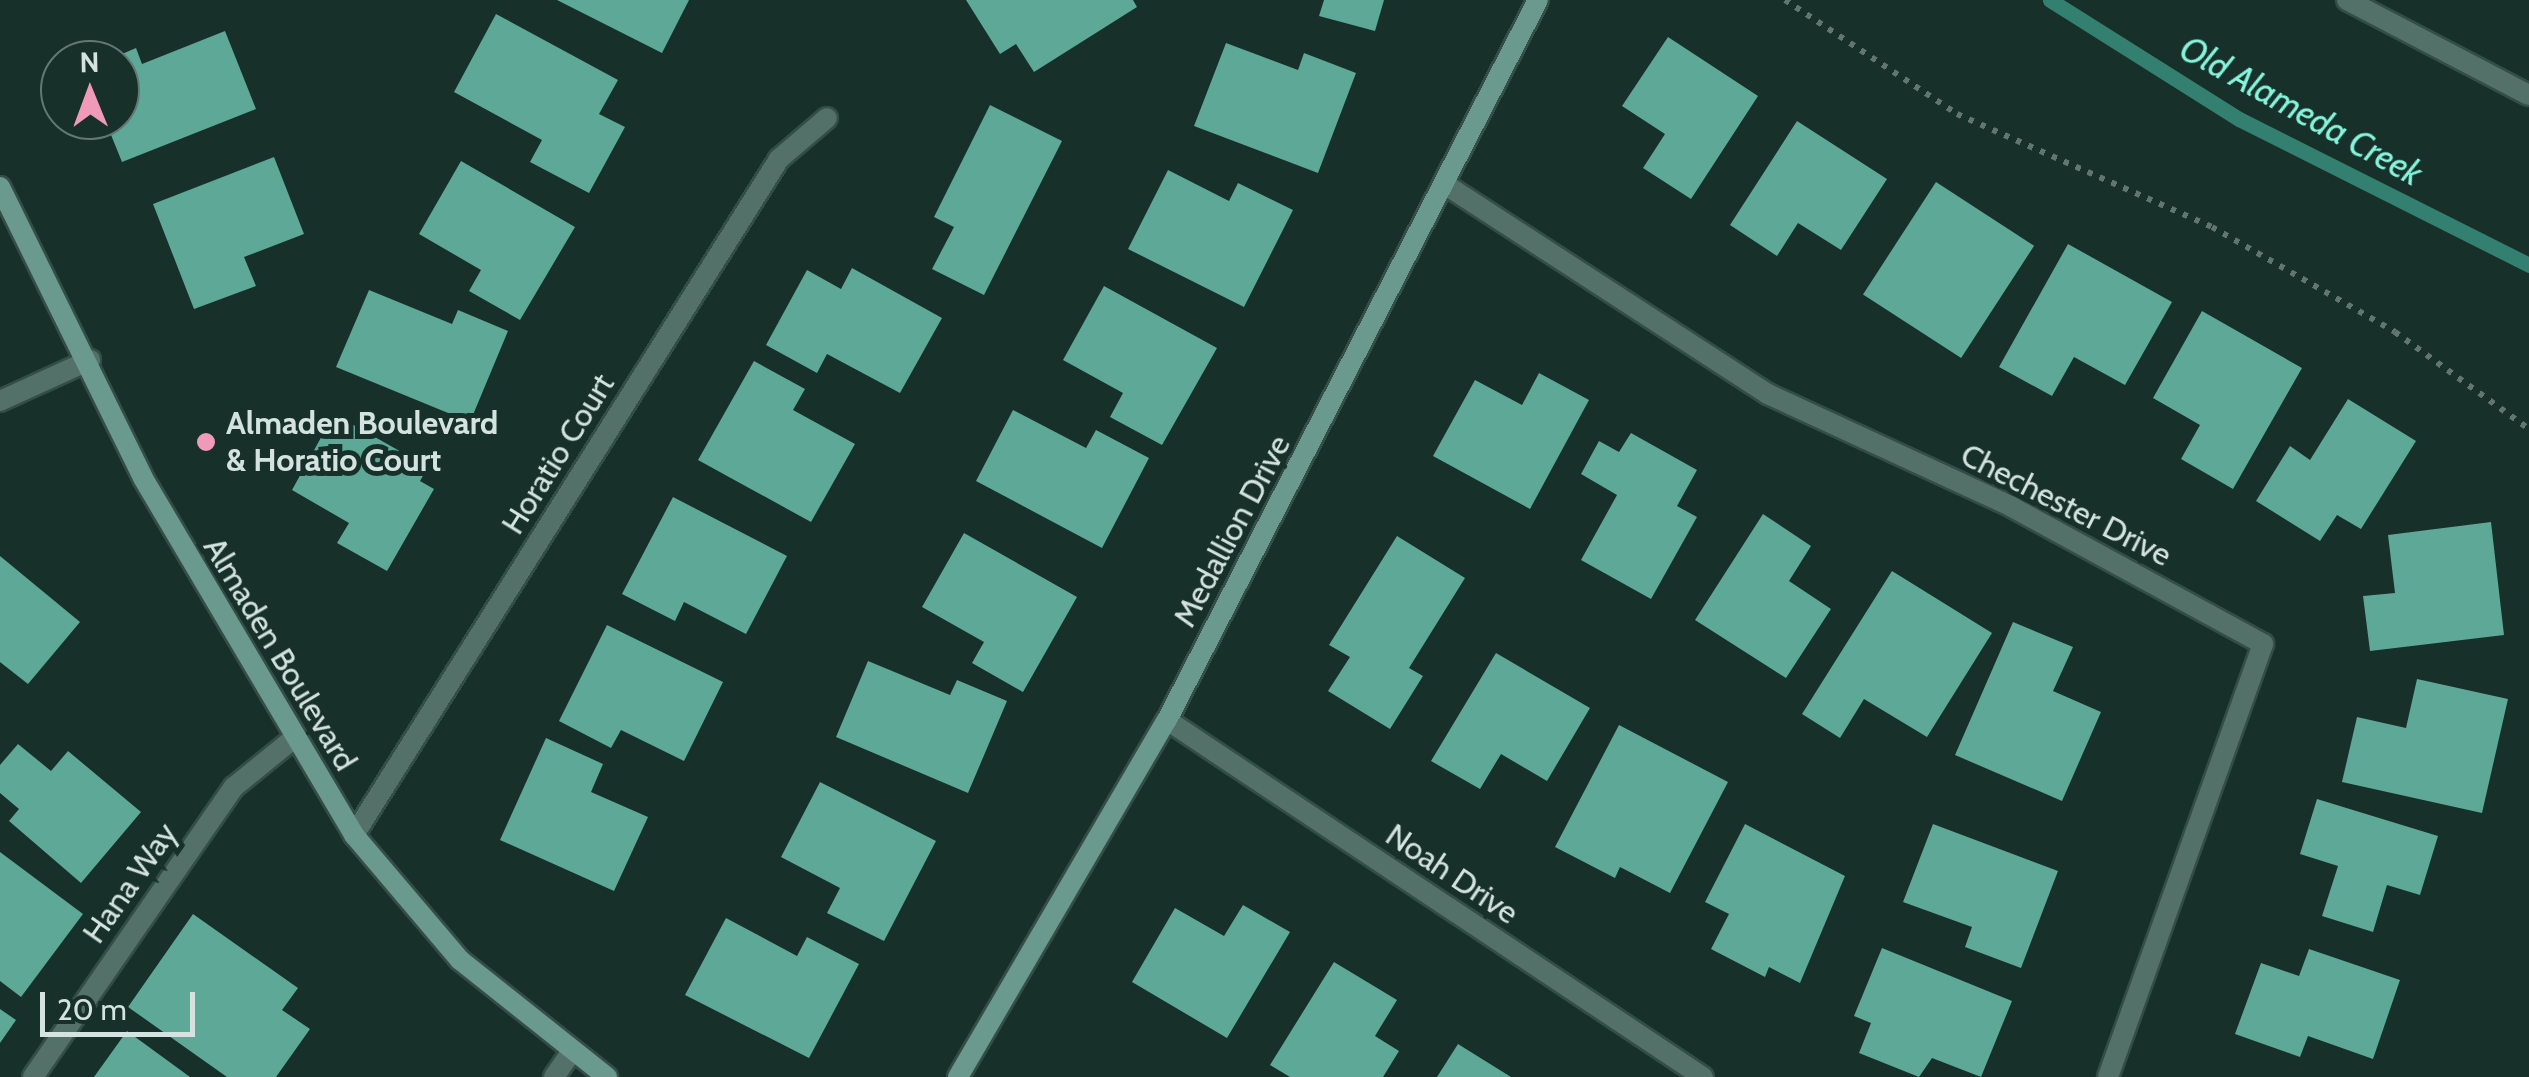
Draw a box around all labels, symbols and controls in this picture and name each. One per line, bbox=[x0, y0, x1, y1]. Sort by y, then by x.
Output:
water label: Old Alameda Creek bbox=[2173, 27, 2429, 195]
north arrow bbox=[40, 40, 140, 140]
text: N bbox=[79, 45, 100, 79]
street label: Horatio Court bbox=[494, 367, 622, 541]
place label: Almaden Boulevard & Horatio Court bbox=[226, 405, 498, 480]
street label: Medallion Drive bbox=[1165, 429, 1299, 633]
marker: Almaden Boulevard & Horatio Court bbox=[195, 431, 217, 453]
street label: Chechester Drive bbox=[1954, 435, 2178, 575]
street label: Almaden Boulevard bbox=[195, 530, 365, 778]
street label: Hana Way bbox=[75, 815, 185, 951]
street label: Noah Drive bbox=[1379, 816, 1525, 932]
scale bar bbox=[45, 972, 200, 1034]
text: 20 m bbox=[57, 991, 127, 1028]

